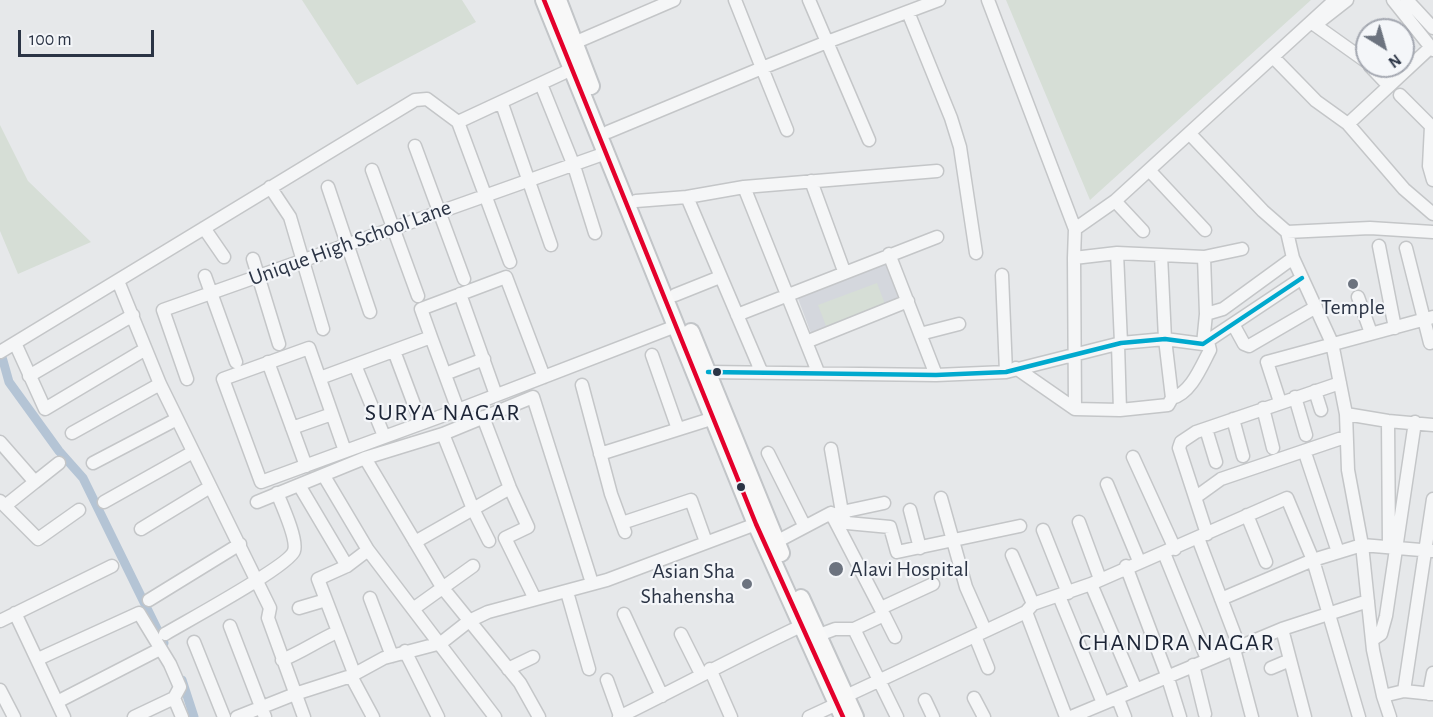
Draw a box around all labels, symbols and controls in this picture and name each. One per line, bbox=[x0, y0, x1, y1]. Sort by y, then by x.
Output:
scale bar bbox=[21, 18, 158, 56]
north arrow bbox=[1355, 18, 1415, 78]
text: 100 m bbox=[29, 31, 72, 49]
text: N bbox=[1385, 51, 1404, 71]
street label: Unique High School Lane bbox=[245, 194, 455, 292]
marker: Temple bbox=[1346, 277, 1360, 291]
place label: Temple bbox=[1321, 294, 1385, 320]
unlabelled marker bbox=[711, 366, 723, 378]
district label: SURYA NAGAR bbox=[365, 399, 521, 427]
unlabelled marker bbox=[735, 481, 747, 493]
place label: Alavi Hospital bbox=[850, 556, 969, 582]
place label: Asian Sha Shahensha bbox=[641, 558, 735, 610]
marker: Alavi Hospital bbox=[827, 560, 845, 578]
marker: Asian Sha Shahensha bbox=[740, 577, 754, 591]
district label: CHANDRA NAGAR bbox=[1079, 629, 1275, 657]

